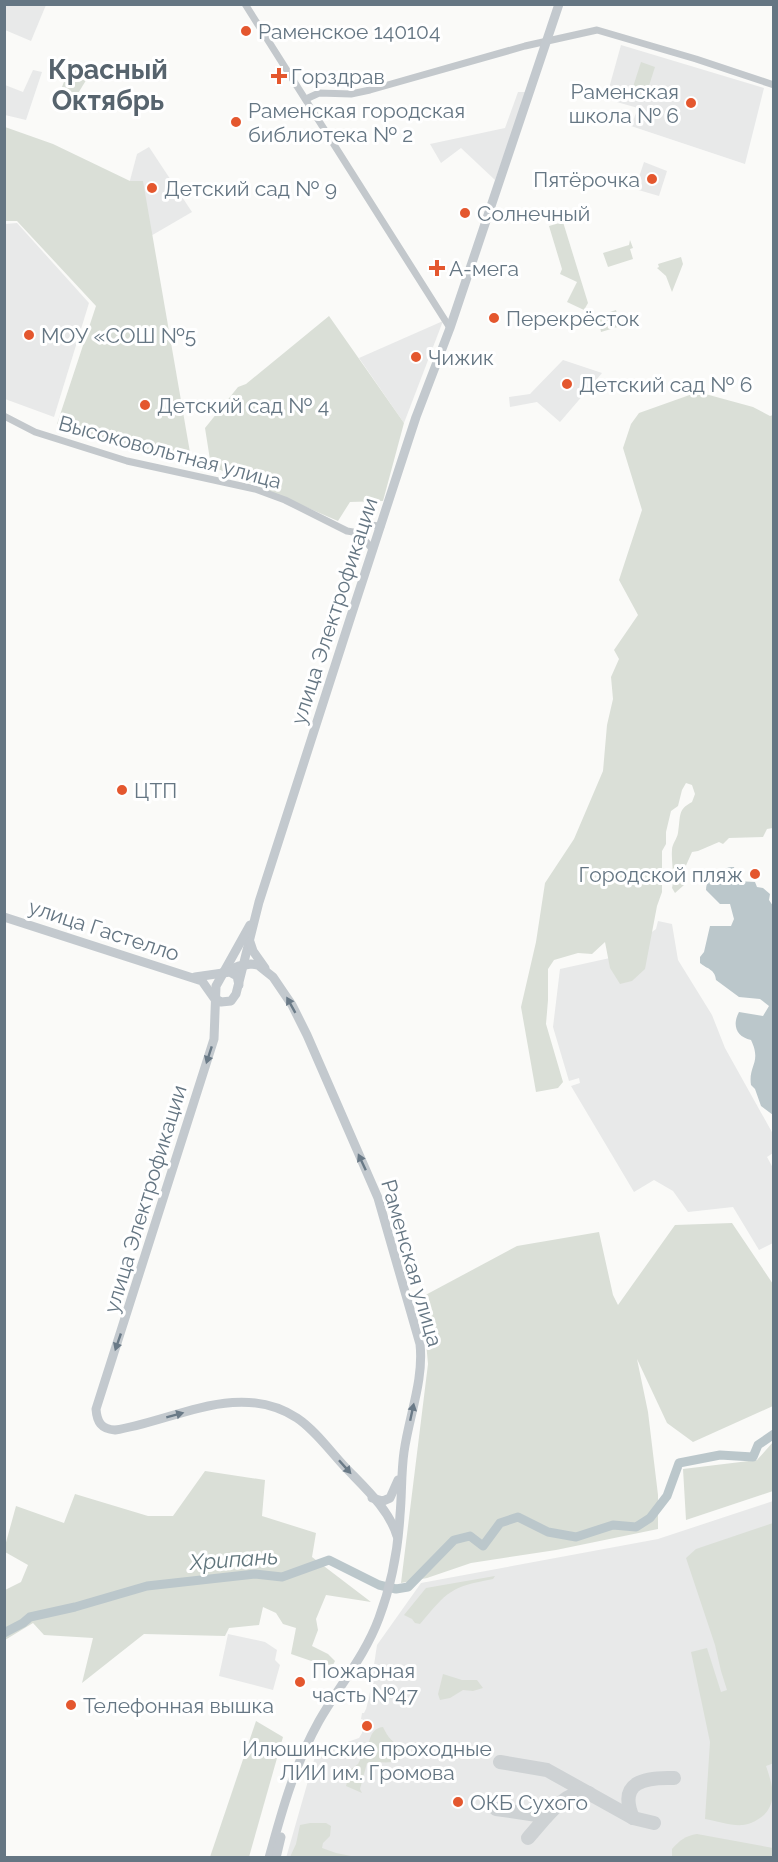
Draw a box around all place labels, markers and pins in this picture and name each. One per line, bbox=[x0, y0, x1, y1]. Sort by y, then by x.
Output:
place label: Раменское 140104 bbox=[258, 19, 440, 44]
marker: Раменское 140104 bbox=[239, 24, 253, 38]
place label: Горздрав bbox=[291, 64, 385, 89]
marker: Горздрав bbox=[272, 69, 286, 83]
place label: Раменская школа № 6 bbox=[569, 79, 679, 128]
marker: Раменская школа № 6 bbox=[684, 96, 698, 110]
place label: Раменская городская библиотека № 2 bbox=[248, 98, 465, 147]
marker: Раменская городская библиотека № 2 bbox=[229, 115, 243, 129]
place label: Пятёрочка bbox=[533, 167, 640, 192]
marker: Пятёрочка bbox=[645, 172, 659, 186]
place label: Детский сад № 9 bbox=[164, 176, 337, 201]
marker: Детский сад № 9 bbox=[145, 181, 159, 195]
place label: Солнечный bbox=[477, 201, 590, 226]
marker: Солнечный bbox=[458, 206, 472, 220]
place label: А-мега bbox=[449, 256, 519, 281]
marker: А-мега bbox=[430, 261, 444, 275]
place label: Перекрёсток bbox=[506, 306, 640, 331]
marker: Перекрёсток bbox=[487, 311, 501, 325]
place label: МОУ «СОШ №5 bbox=[41, 323, 196, 348]
marker: МОУ «СОШ №5 bbox=[22, 328, 36, 342]
place label: Чижик bbox=[428, 345, 494, 370]
marker: Чижик bbox=[409, 350, 423, 364]
place label: Детский сад № 6 bbox=[579, 372, 752, 397]
marker: Детский сад № 6 bbox=[560, 377, 574, 391]
place label: Детский сад № 4 bbox=[157, 393, 329, 418]
marker: Детский сад № 4 bbox=[138, 398, 152, 412]
place label: ЦТП bbox=[134, 778, 177, 803]
marker: ЦТП bbox=[115, 783, 129, 797]
place label: Городской пляж bbox=[579, 862, 743, 887]
marker: Городской пляж bbox=[748, 867, 762, 881]
place label: Пожарная часть №47 bbox=[312, 1658, 419, 1707]
marker: Пожарная часть №47 bbox=[293, 1675, 307, 1689]
place label: Телефонная вышка bbox=[83, 1693, 274, 1718]
marker: Телефонная вышка bbox=[64, 1698, 78, 1712]
marker: Илюшинские проходные ЛИИ им. Громова bbox=[360, 1719, 374, 1733]
place label: Илюшинские проходные ЛИИ им. Громова bbox=[242, 1736, 492, 1785]
place label: ОКБ Сухого bbox=[470, 1790, 588, 1815]
marker: ОКБ Сухого bbox=[451, 1795, 465, 1809]

